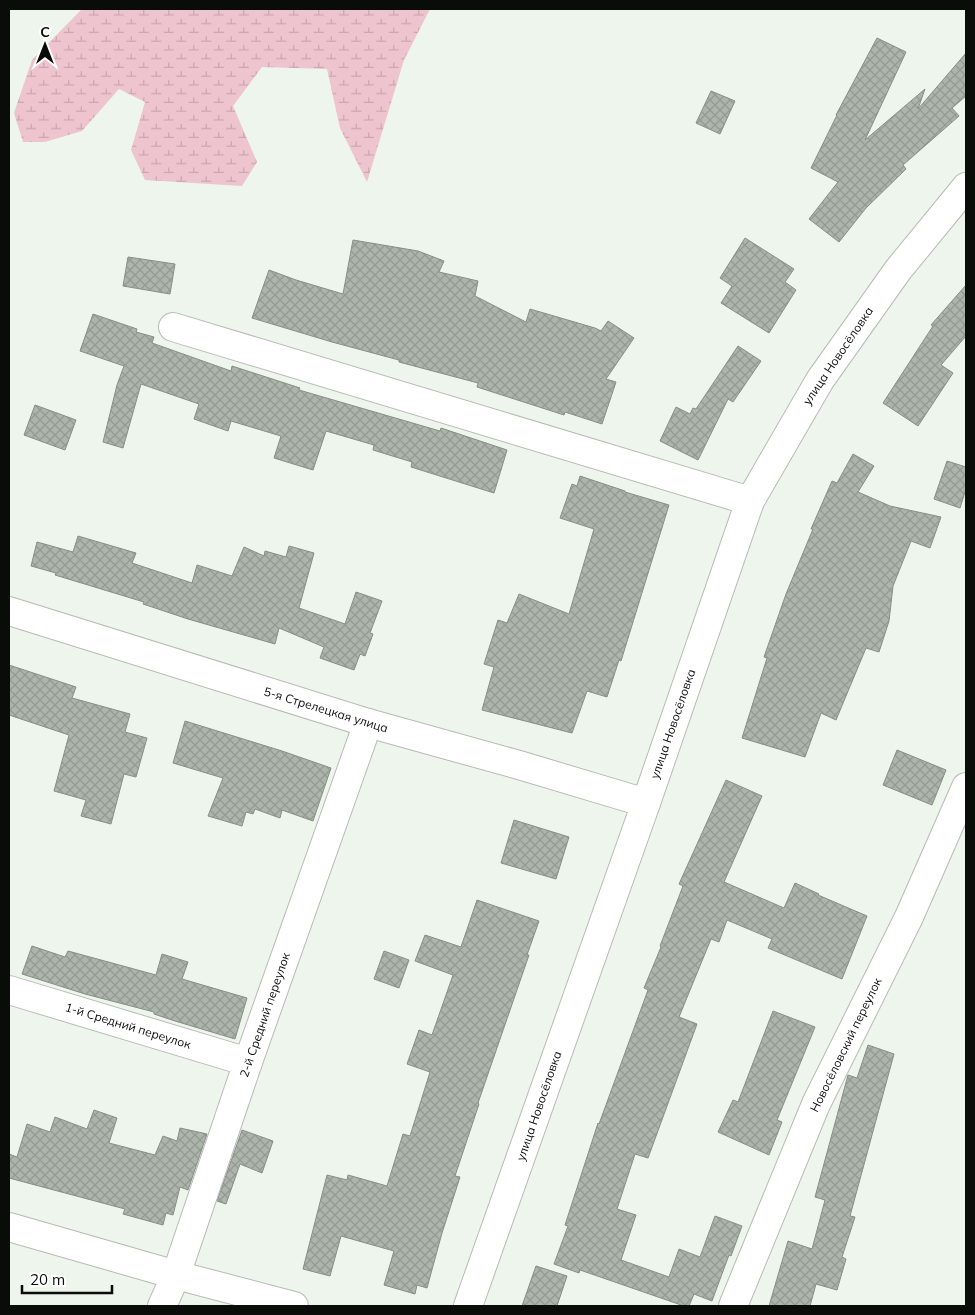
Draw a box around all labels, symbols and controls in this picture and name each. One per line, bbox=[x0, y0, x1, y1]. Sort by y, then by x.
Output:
north arrow bbox=[20, 20, 70, 70]
text: С bbox=[40, 23, 50, 41]
street label: улица Новосёловка bbox=[799, 304, 876, 408]
street label: улица Новосёловка bbox=[647, 667, 698, 781]
street label: 5-я Стрелецкая улица bbox=[262, 683, 390, 736]
street label: 2-й Средний переулок bbox=[236, 950, 293, 1079]
street label: Новосёловский переулок bbox=[806, 975, 885, 1114]
street label: 1-й Средний переулок bbox=[63, 999, 193, 1052]
street label: улица Новосёловка bbox=[513, 1049, 564, 1163]
scale bar bbox=[22, 1262, 112, 1294]
text: 20 m bbox=[30, 1270, 65, 1289]

